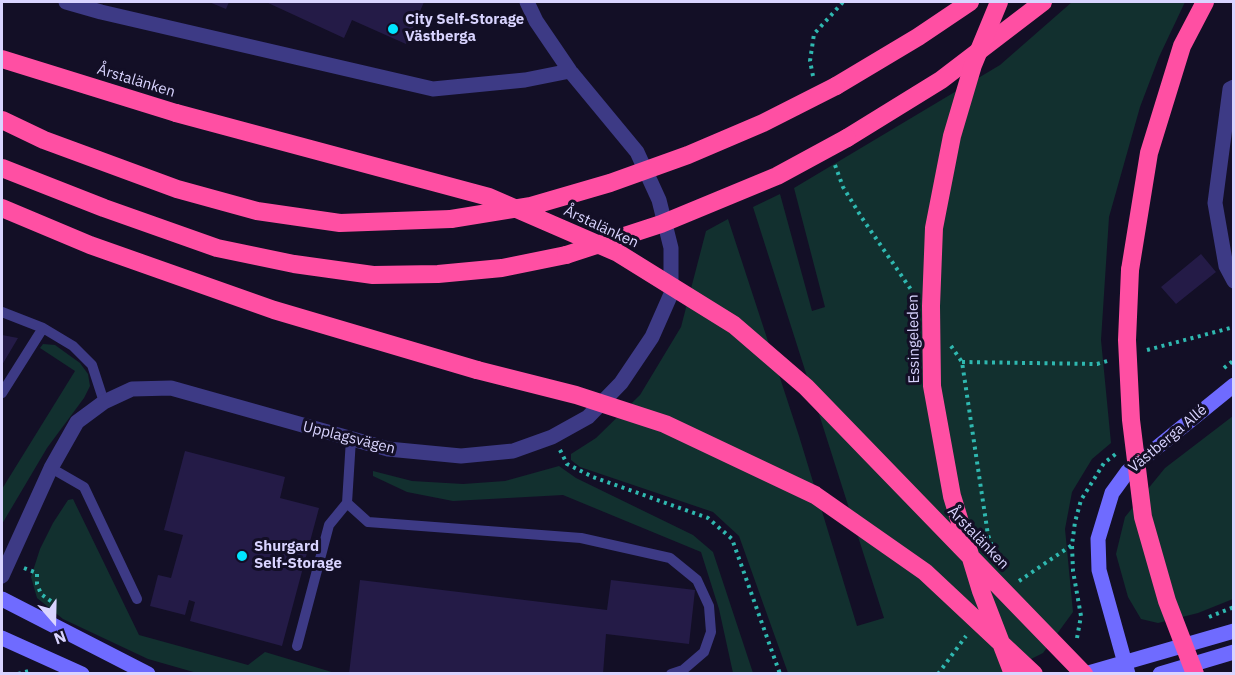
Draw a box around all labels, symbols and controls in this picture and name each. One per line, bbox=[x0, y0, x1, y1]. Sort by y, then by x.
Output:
place label: City Self-Storage Västberga bbox=[405, 11, 524, 46]
marker: City Self-Storage Västberga bbox=[386, 22, 400, 36]
street label: Årstalänken bbox=[95, 61, 177, 101]
street label: Årstalänken bbox=[561, 202, 641, 252]
street label: Essingeleden bbox=[904, 294, 924, 384]
street label: Västberga Allé bbox=[1125, 401, 1211, 477]
street label: Upplagsvägen bbox=[301, 418, 397, 458]
street label: Årstalänken bbox=[944, 503, 1012, 573]
place label: Shurgard Self-Storage bbox=[254, 538, 342, 573]
marker: Shurgard Self-Storage bbox=[235, 549, 249, 563]
north arrow bbox=[24, 591, 84, 651]
text: N bbox=[51, 627, 69, 649]

